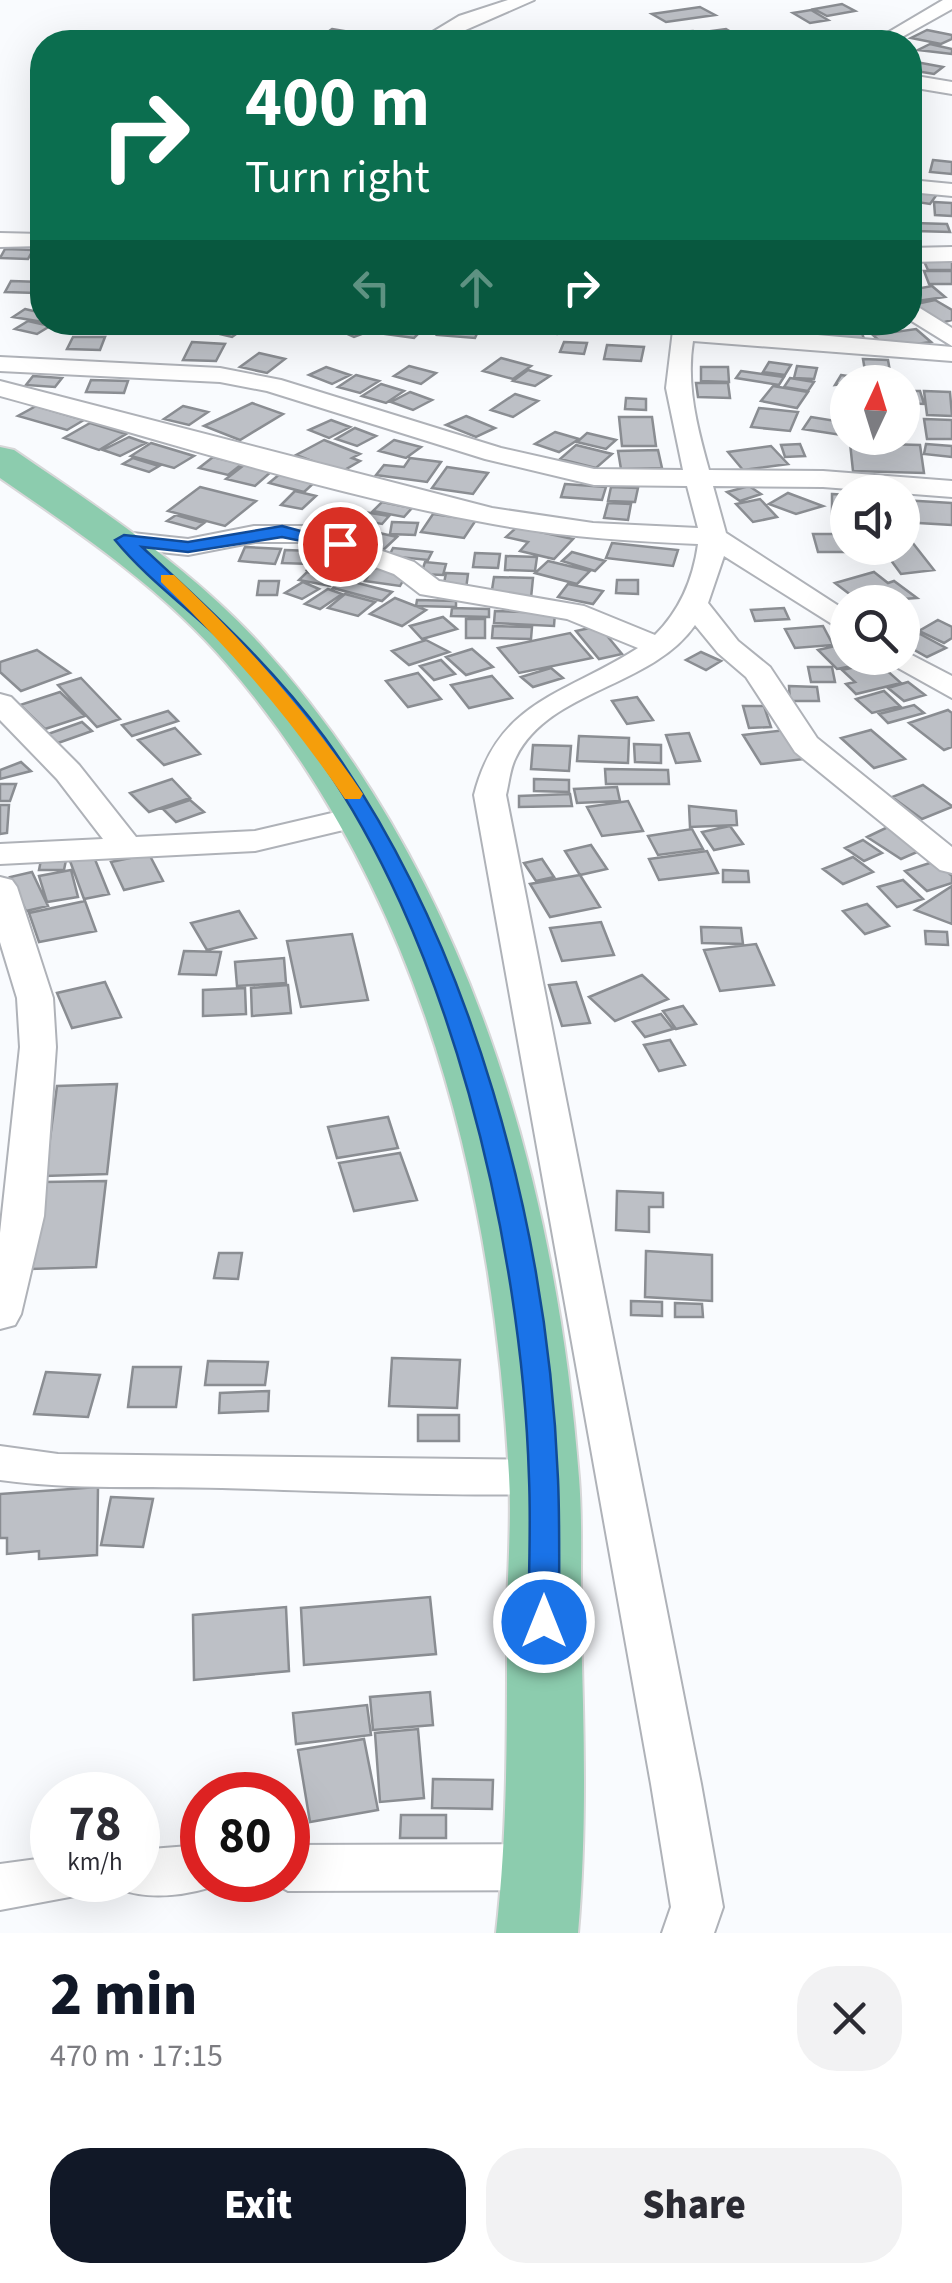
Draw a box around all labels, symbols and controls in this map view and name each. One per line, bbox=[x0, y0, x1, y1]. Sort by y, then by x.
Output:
text: 400 m bbox=[245, 53, 430, 153]
icon: right bbox=[80, 70, 210, 200]
text: Turn right bbox=[245, 146, 430, 210]
icon: left bbox=[344, 260, 399, 315]
icon: ahead bbox=[449, 260, 504, 315]
icon: right bbox=[554, 260, 609, 315]
north arrow bbox=[830, 365, 920, 455]
map controls bbox=[830, 365, 920, 675]
button: sound bbox=[830, 475, 920, 565]
pin bbox=[298, 502, 383, 587]
icon: arrive bbox=[313, 517, 368, 572]
button: search bbox=[830, 585, 920, 675]
position arrow bbox=[492, 1570, 596, 1674]
speed limit sign: 80 bbox=[180, 1772, 310, 1902]
text: 78 bbox=[69, 1789, 121, 1860]
text: km/h bbox=[67, 1844, 123, 1880]
text: 2 min bbox=[50, 1953, 197, 2038]
button: close bbox=[797, 1966, 902, 2071]
text: 470 m · 17:15 bbox=[50, 2033, 223, 2079]
button: Exit bbox=[50, 2148, 466, 2263]
button: Share bbox=[486, 2148, 902, 2263]

